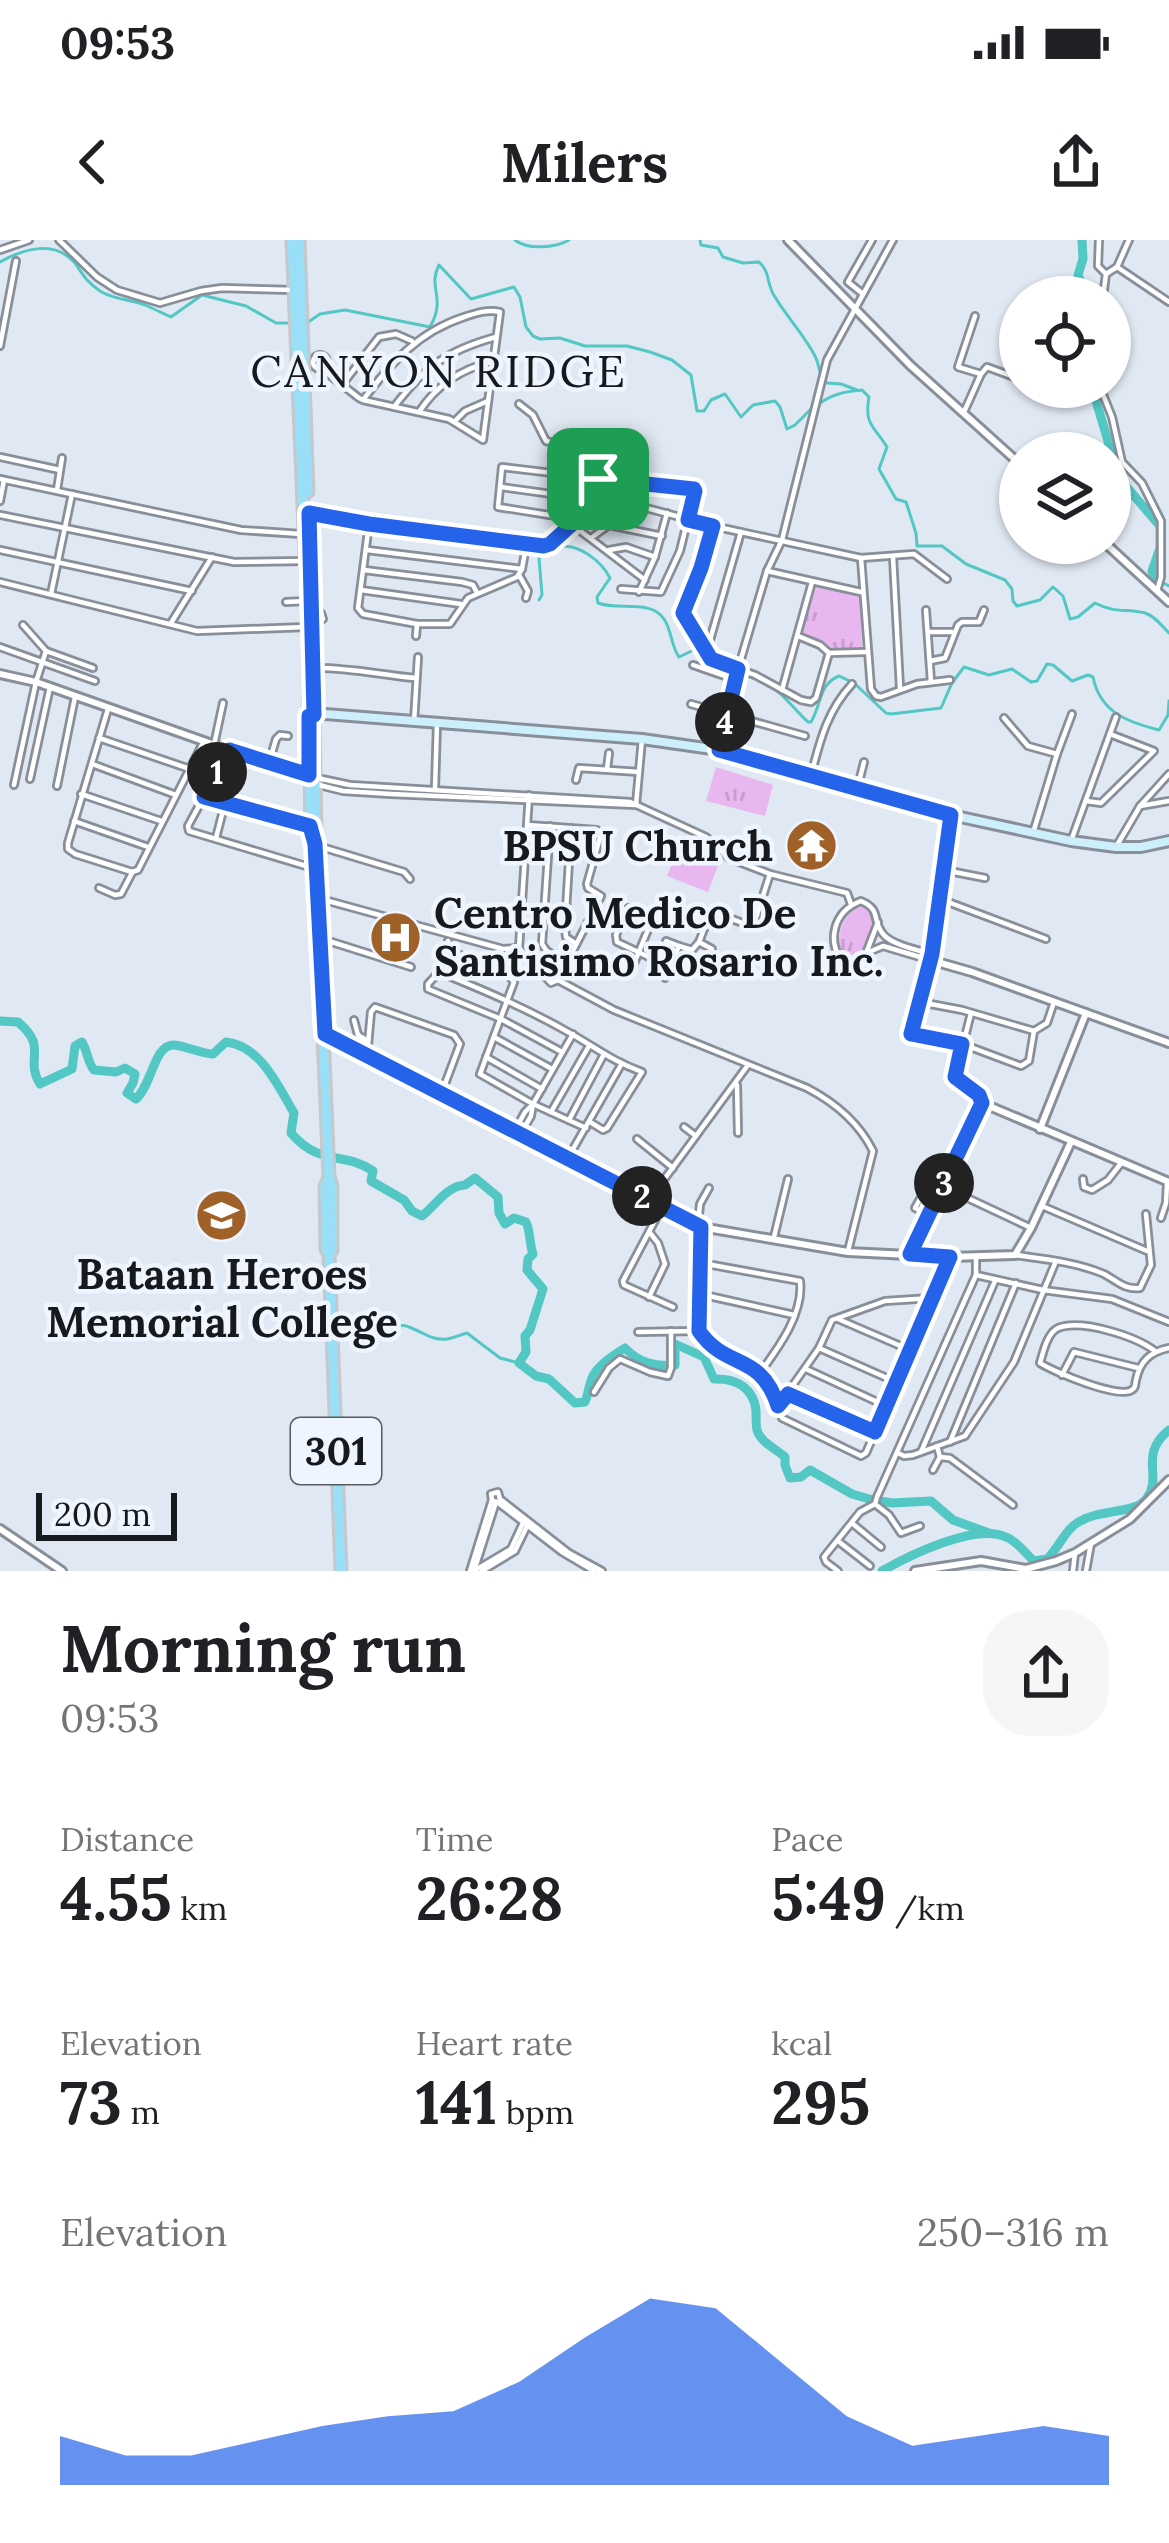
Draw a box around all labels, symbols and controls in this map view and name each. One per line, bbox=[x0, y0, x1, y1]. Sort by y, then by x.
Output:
text: 09:53 bbox=[60, 14, 175, 71]
text: Milers bbox=[501, 128, 668, 197]
icon: back bbox=[60, 129, 126, 195]
icon: share bbox=[1043, 129, 1109, 195]
map controls bbox=[999, 276, 1131, 564]
button: locate bbox=[999, 276, 1131, 408]
district label: CANYON RIDGE bbox=[250, 342, 628, 399]
pin bbox=[547, 428, 649, 530]
button: layers bbox=[999, 432, 1131, 564]
icon: arrive bbox=[565, 446, 631, 512]
pin: 4 bbox=[695, 692, 755, 752]
text: 4 bbox=[716, 701, 734, 743]
pin: 1 bbox=[187, 742, 247, 802]
text: 1 bbox=[210, 751, 224, 793]
temple icon: BPSU Church bbox=[784, 818, 840, 874]
place label: BPSU Church bbox=[502, 819, 773, 873]
place label: Centro Medico De Santisimo Rosario Inc. bbox=[434, 886, 884, 988]
hospital icon: Centro Medico De Santisimo Rosario Inc. bbox=[367, 909, 423, 965]
pin: 3 bbox=[914, 1153, 974, 1213]
text: 3 bbox=[935, 1162, 953, 1204]
pin: 2 bbox=[612, 1166, 672, 1226]
text: 2 bbox=[633, 1175, 651, 1217]
school or university icon: Bataan Heroes Memorial College bbox=[194, 1187, 250, 1243]
place label: Bataan Heroes Memorial College bbox=[46, 1247, 398, 1349]
road number: 301 bbox=[291, 1418, 381, 1484]
scale bar bbox=[36, 1487, 177, 1540]
text: 200 m bbox=[54, 1493, 151, 1535]
text: Morning run bbox=[60, 1606, 466, 1690]
button: share bbox=[983, 1610, 1109, 1736]
text: 09:53 bbox=[60, 1693, 160, 1743]
text: Distance bbox=[60, 1818, 194, 1860]
text: Time bbox=[416, 1818, 493, 1860]
text: Pace bbox=[771, 1818, 843, 1860]
text: 4.55 bbox=[60, 1860, 172, 1936]
text: 26:28 bbox=[416, 1860, 563, 1936]
text: 5:49 bbox=[771, 1860, 886, 1936]
text: km bbox=[172, 1887, 228, 1929]
text: /km bbox=[886, 1887, 965, 1929]
text: Elevation bbox=[60, 2022, 202, 2064]
text: Heart rate bbox=[416, 2022, 573, 2064]
text: kcal bbox=[771, 2022, 832, 2064]
text: 73 bbox=[60, 2064, 122, 2140]
text: 141 bbox=[416, 2064, 497, 2140]
text: 295 bbox=[771, 2064, 870, 2140]
text: m bbox=[122, 2091, 160, 2133]
text: bpm bbox=[497, 2091, 574, 2133]
text: Elevation bbox=[60, 2207, 228, 2257]
text: 250–316 m bbox=[917, 2207, 1109, 2257]

